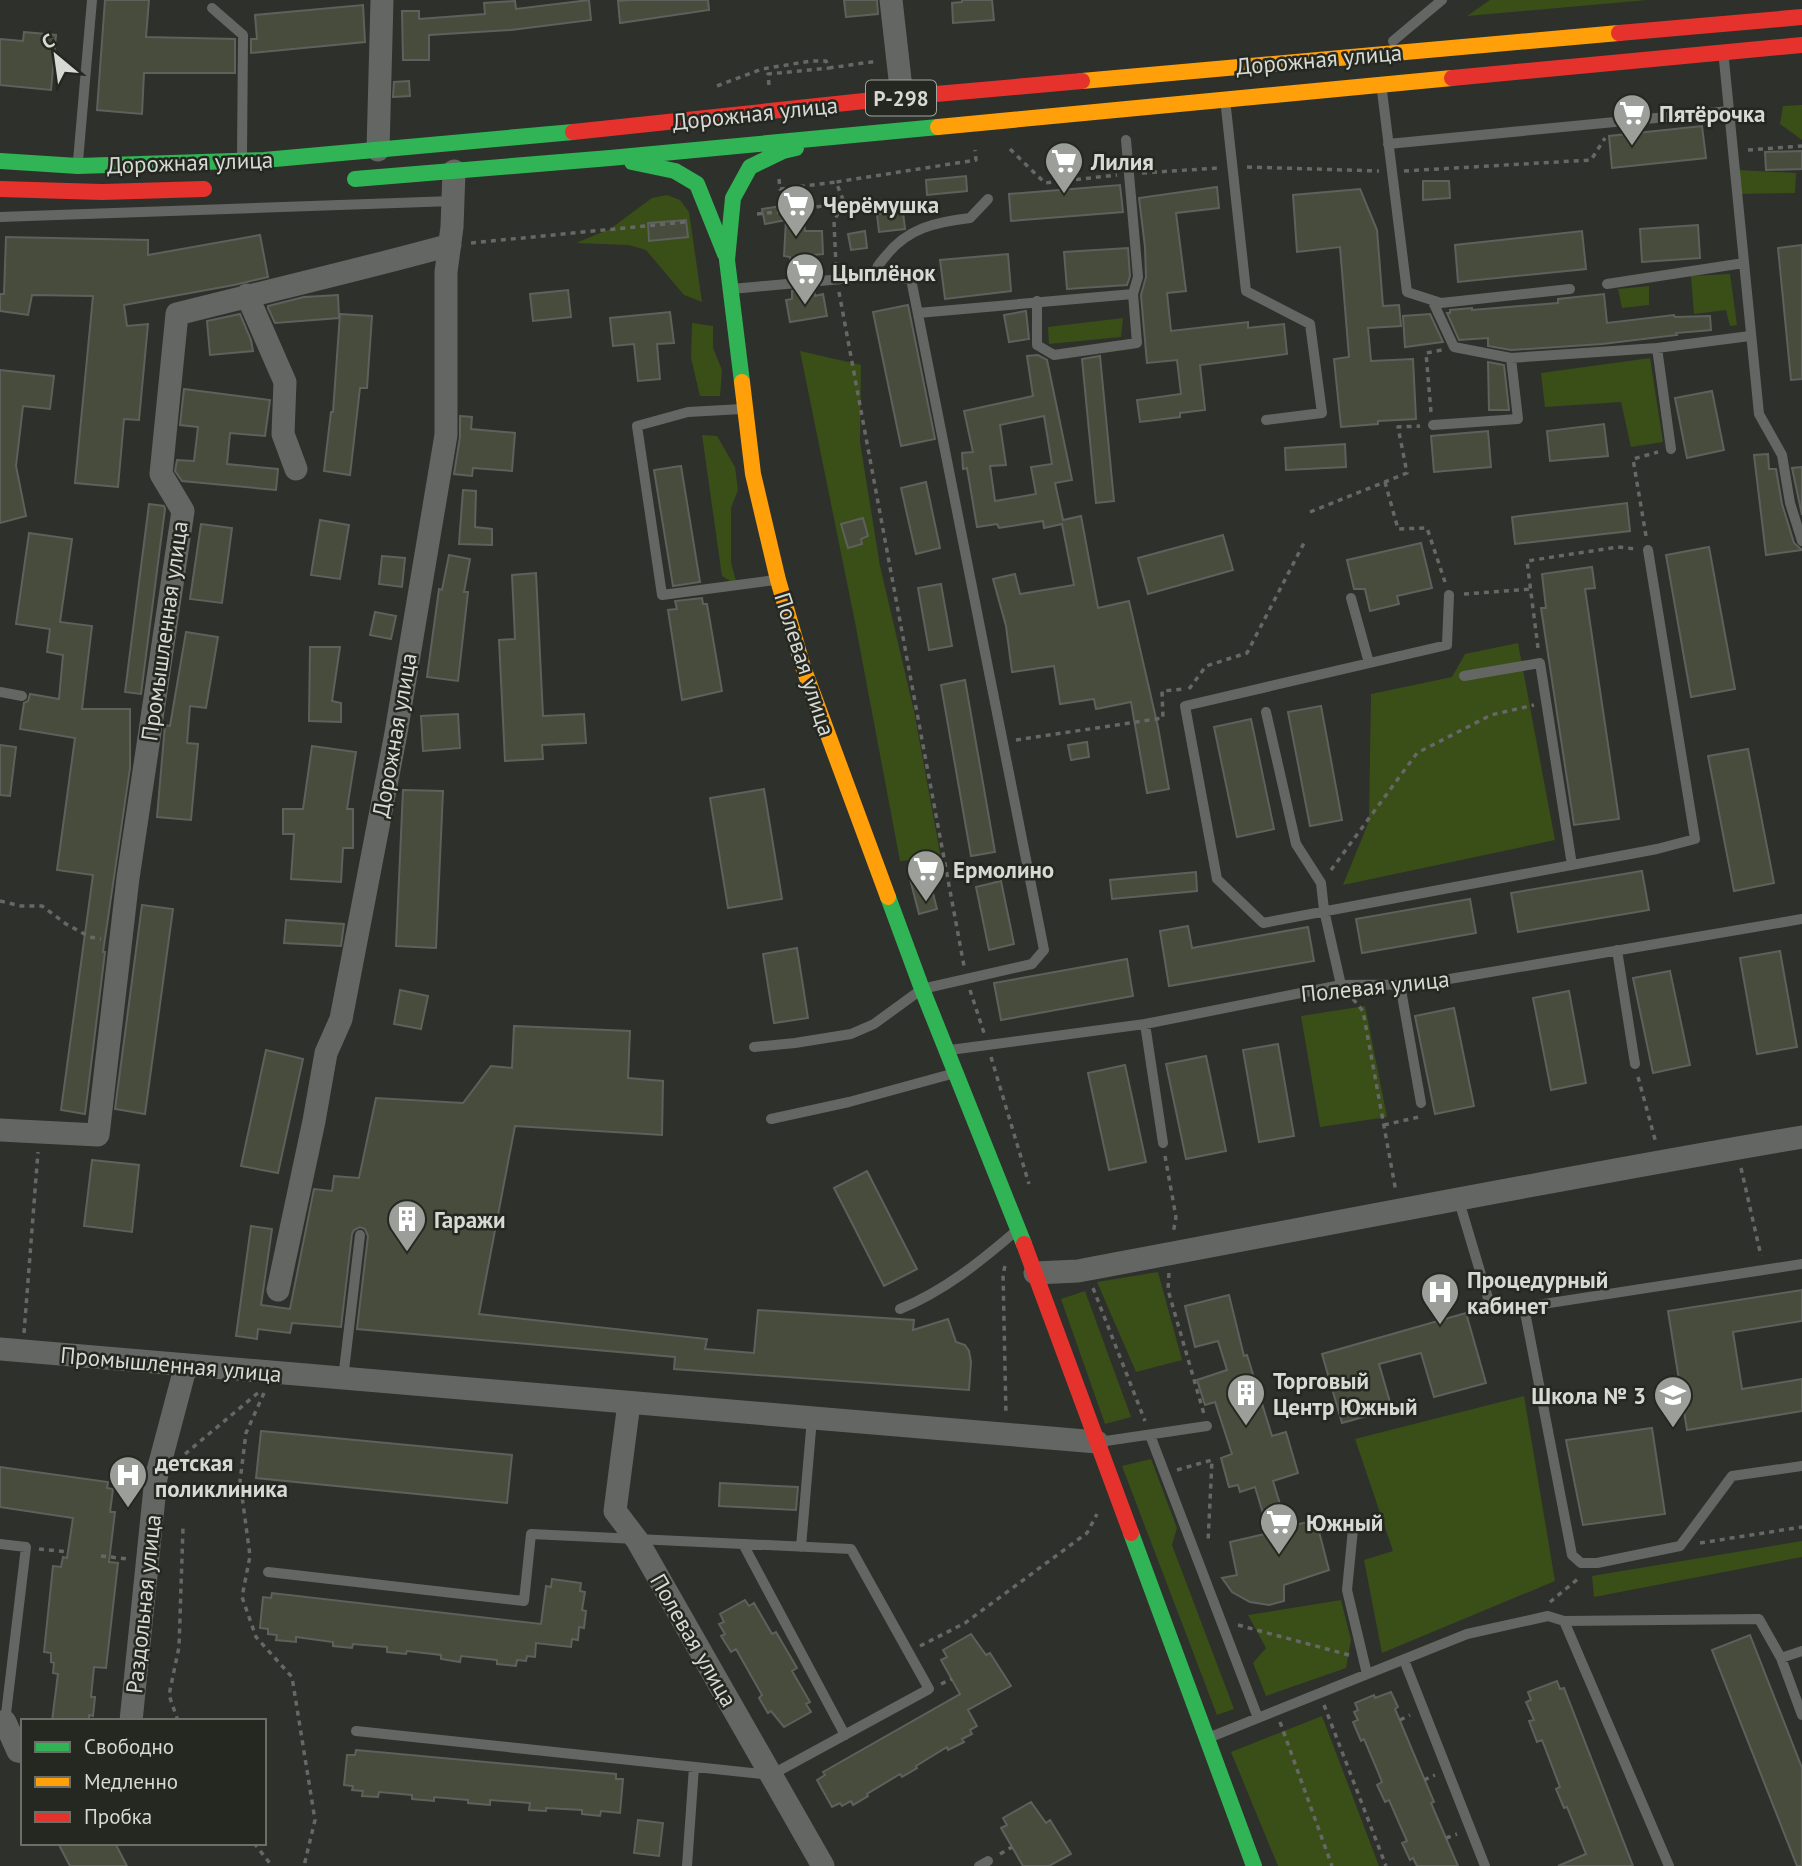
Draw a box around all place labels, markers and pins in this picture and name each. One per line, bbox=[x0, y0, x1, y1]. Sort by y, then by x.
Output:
supermarket icon: Пятёрочка bbox=[1611, 92, 1653, 147]
place label: Пятёрочка bbox=[1659, 99, 1765, 128]
supermarket icon: Лилия bbox=[1043, 140, 1085, 195]
place label: Лилия bbox=[1090, 147, 1154, 176]
supermarket icon: Черёмушка bbox=[775, 183, 817, 238]
place label: Черёмушка bbox=[823, 190, 939, 219]
supermarket icon: Цыплёнок bbox=[784, 251, 826, 306]
place label: Цыплёнок bbox=[832, 258, 936, 287]
supermarket icon: Ермолино bbox=[905, 848, 947, 903]
place label: Ермолино bbox=[953, 855, 1054, 884]
building icon: Гаражи bbox=[386, 1198, 428, 1253]
place label: Гаражи bbox=[434, 1205, 506, 1234]
place label: Процедурный кабинет bbox=[1467, 1265, 1608, 1320]
hospital icon: Процедурный кабинет bbox=[1419, 1271, 1461, 1326]
place label: Торговый Центр Южный bbox=[1273, 1366, 1418, 1421]
building icon: Торговый Центр Южный bbox=[1225, 1372, 1267, 1427]
school or university icon: Школа № 3 bbox=[1652, 1374, 1694, 1429]
place label: Школа № 3 bbox=[1531, 1381, 1646, 1410]
place label: детская поликлиника bbox=[154, 1448, 288, 1503]
hospital icon: детская поликлиника bbox=[107, 1454, 149, 1509]
supermarket icon: Южный bbox=[1258, 1501, 1300, 1556]
place label: Южный bbox=[1306, 1508, 1383, 1537]

